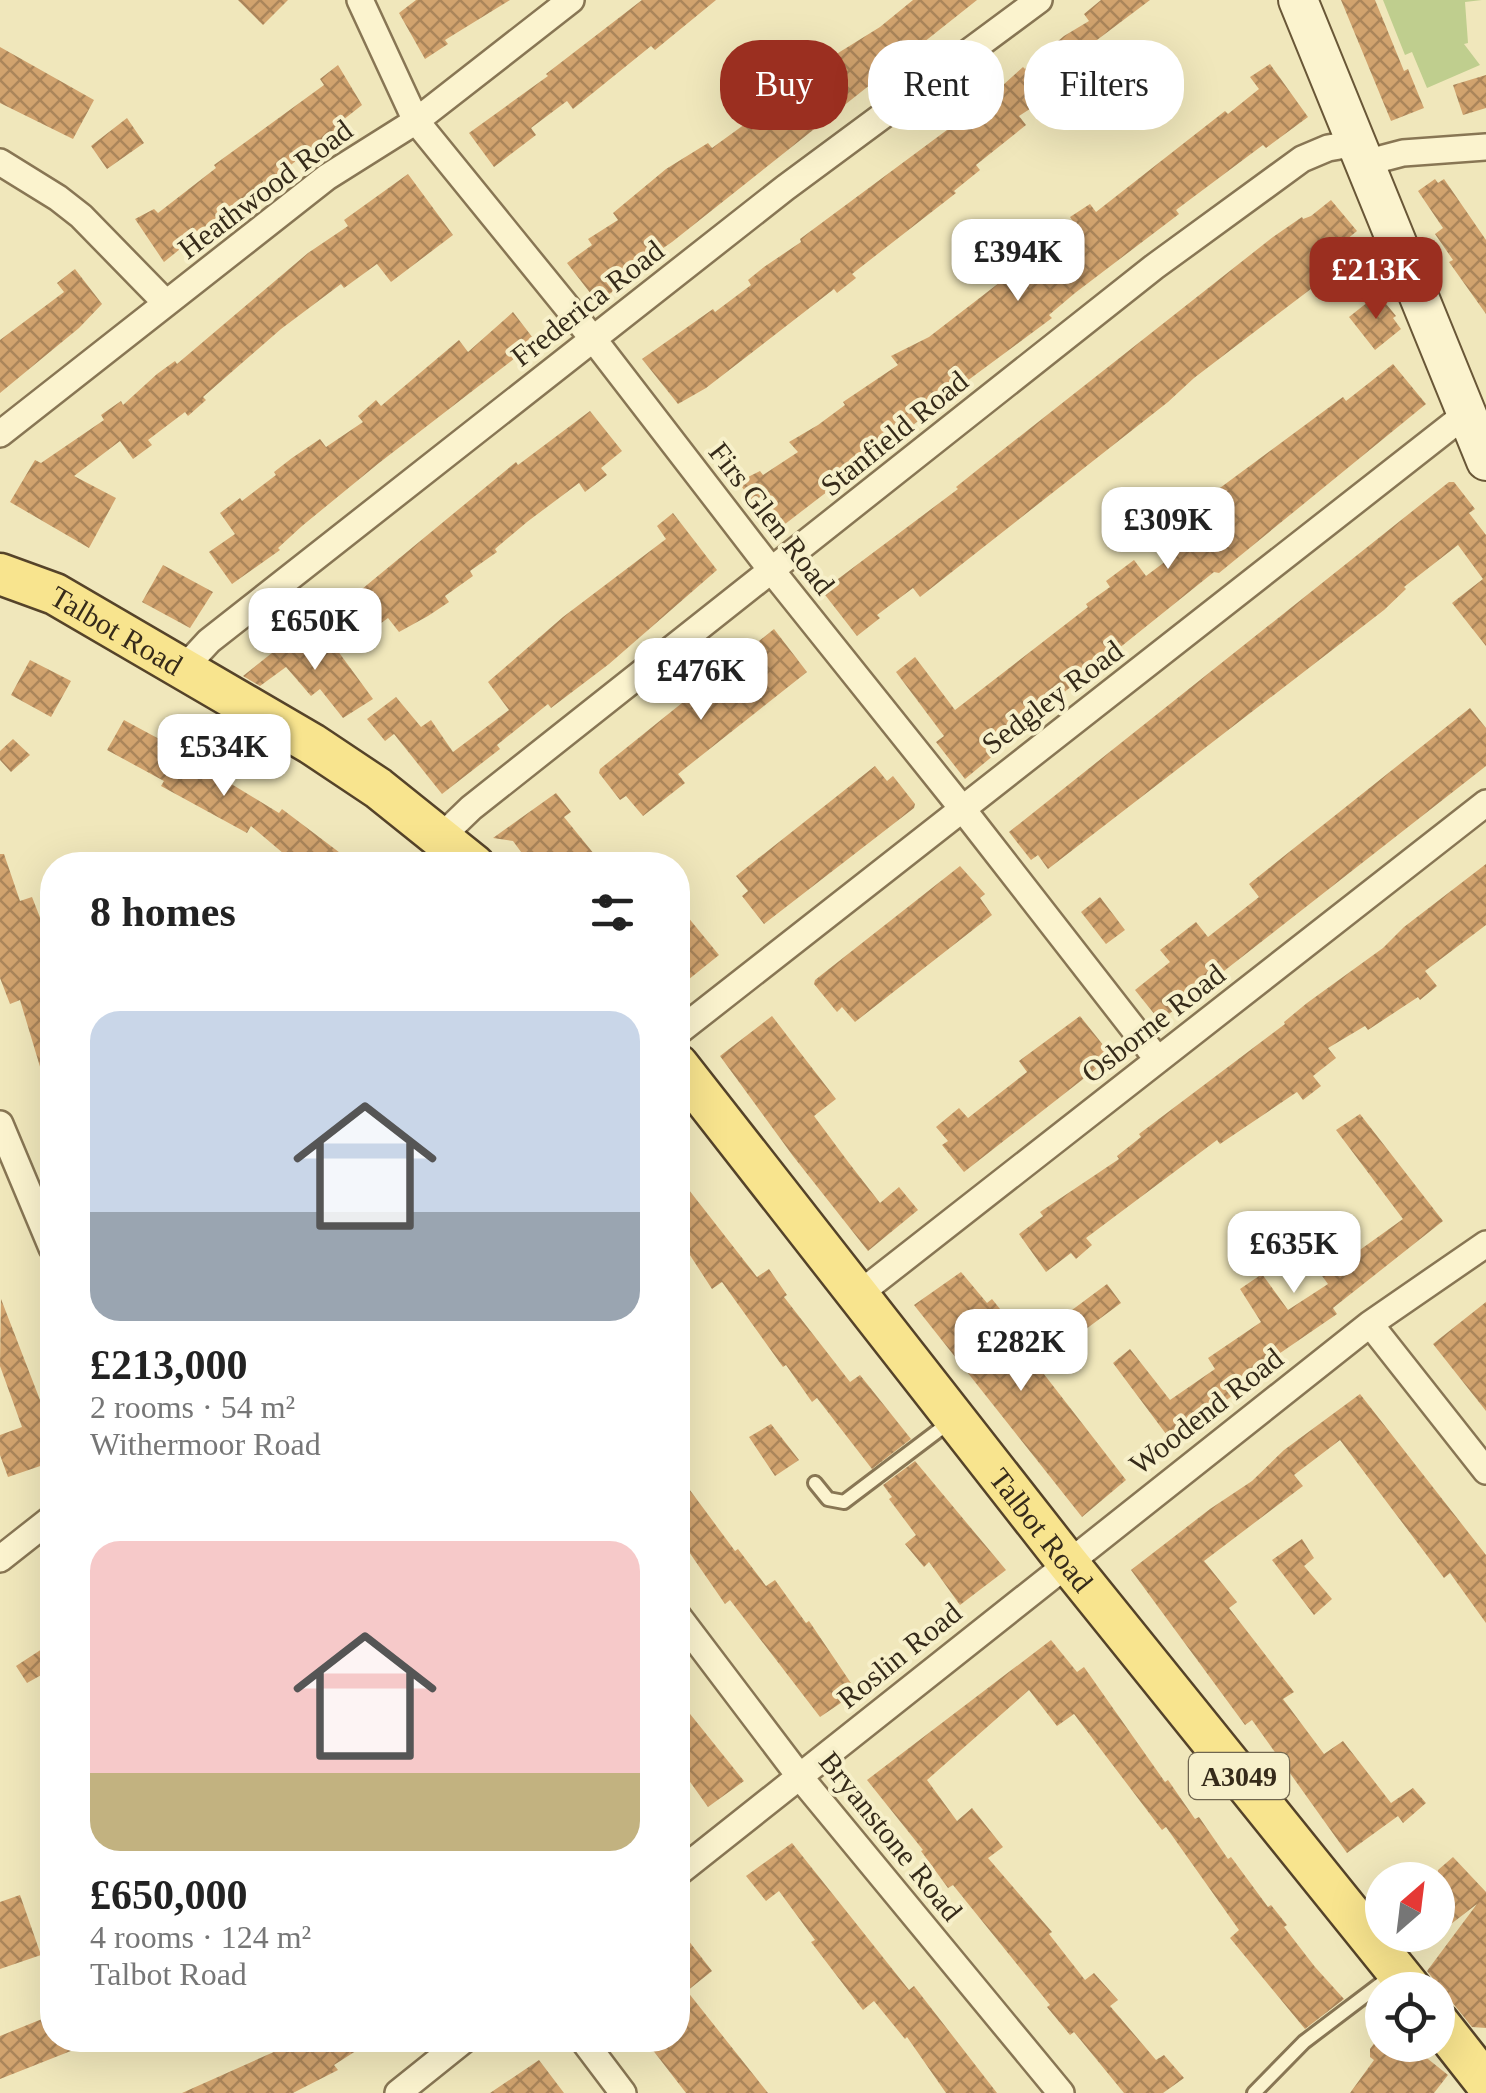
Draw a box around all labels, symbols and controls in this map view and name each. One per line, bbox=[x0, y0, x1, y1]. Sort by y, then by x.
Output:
chip: Buy bbox=[720, 40, 848, 130]
chip: Rent bbox=[868, 40, 1004, 130]
chip: Filters bbox=[1024, 40, 1184, 130]
street label: Heathwood Road bbox=[172, 113, 358, 265]
pin: £394K bbox=[948, 219, 1088, 304]
street label: Frederica Road bbox=[504, 233, 670, 373]
text: £394K bbox=[974, 233, 1062, 269]
pin: £213K bbox=[1306, 237, 1446, 322]
text: £213K bbox=[1332, 251, 1420, 287]
street label: Stanfield Road bbox=[814, 364, 974, 502]
street label: Firs Glen Road bbox=[703, 436, 841, 600]
pin: £309K bbox=[1098, 487, 1238, 572]
text: £309K bbox=[1124, 501, 1212, 537]
street label: Talbot Road bbox=[45, 579, 189, 681]
pin: £650K bbox=[245, 588, 385, 673]
text: £650K bbox=[271, 602, 359, 638]
street label: Sedgley Road bbox=[975, 633, 1129, 761]
pin: £476K bbox=[631, 638, 771, 723]
text: £476K bbox=[657, 652, 745, 688]
pin: £534K bbox=[154, 714, 294, 799]
text: £534K bbox=[180, 728, 268, 764]
icon: filters bbox=[585, 885, 640, 940]
text: 8 homes bbox=[90, 889, 236, 935]
street label: Osborne Road bbox=[1075, 957, 1231, 1089]
icon: home bbox=[275, 1076, 455, 1256]
pin: £635K bbox=[1224, 1211, 1364, 1296]
text: £635K bbox=[1250, 1225, 1338, 1261]
pin: £282K bbox=[951, 1309, 1091, 1394]
text: £282K bbox=[977, 1323, 1065, 1359]
street label: Woodend Road bbox=[1123, 1341, 1289, 1481]
text: £213,000 bbox=[90, 1342, 248, 1388]
text: 2 rooms · 54 m² bbox=[90, 1389, 295, 1425]
text: Withermoor Road bbox=[90, 1426, 321, 1462]
street label: Talbot Road bbox=[983, 1462, 1100, 1598]
street label: Roslin Road bbox=[831, 1595, 967, 1715]
icon: home bbox=[275, 1606, 455, 1786]
street label: Bryanstone Road bbox=[813, 1745, 969, 1927]
road number: A3049 bbox=[1189, 1753, 1289, 1799]
north arrow bbox=[1365, 1862, 1455, 1952]
map controls bbox=[1365, 1862, 1455, 2062]
text: £650,000 bbox=[90, 1872, 248, 1918]
text: 4 rooms · 124 m² bbox=[90, 1919, 311, 1955]
text: Talbot Road bbox=[90, 1956, 247, 1992]
button: locate bbox=[1365, 1972, 1455, 2062]

